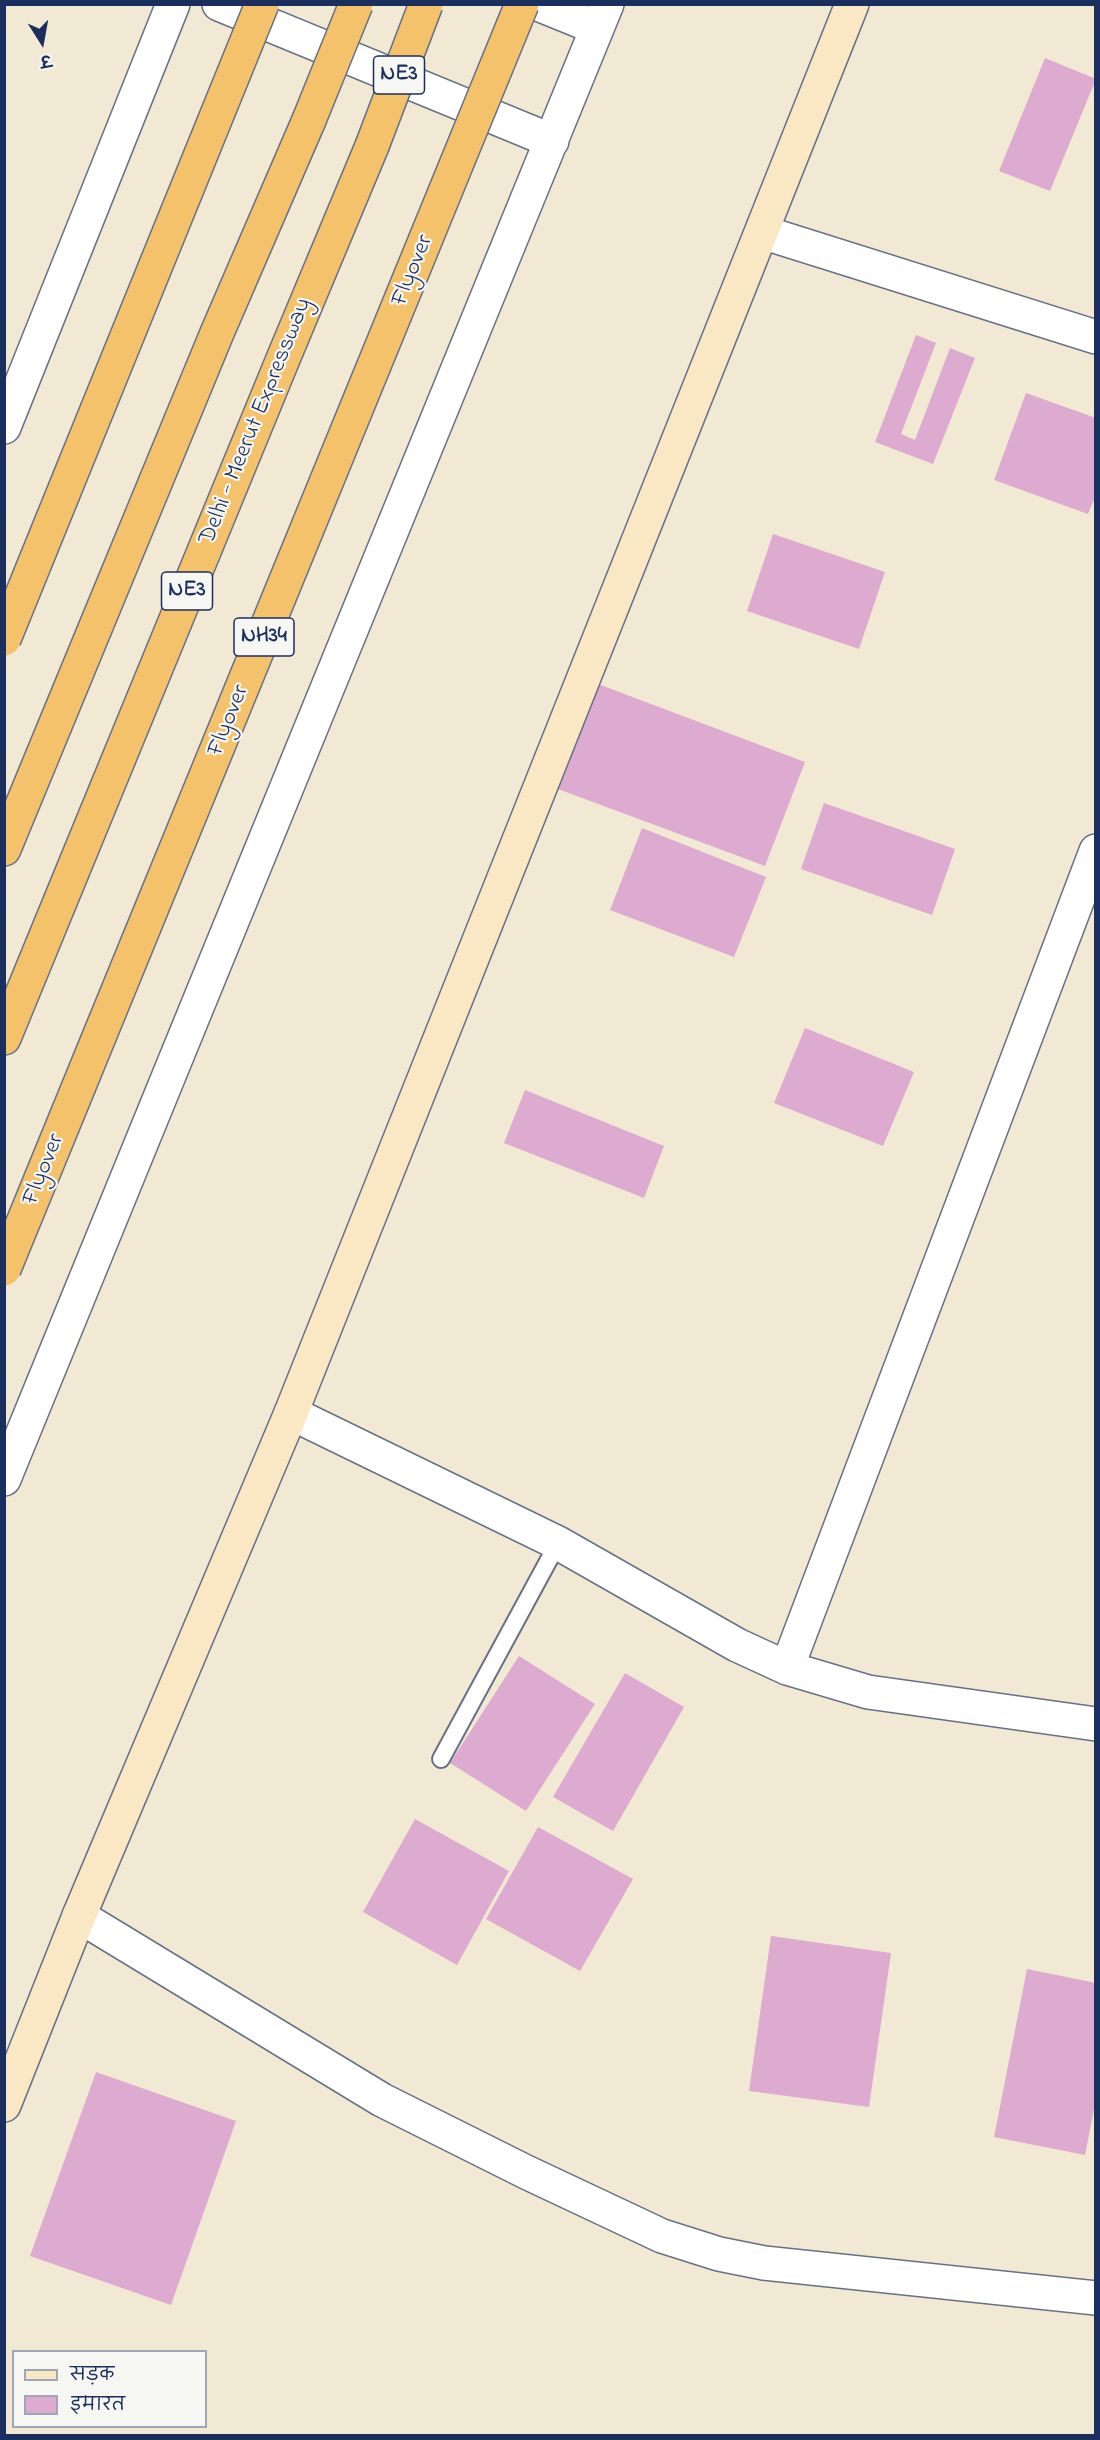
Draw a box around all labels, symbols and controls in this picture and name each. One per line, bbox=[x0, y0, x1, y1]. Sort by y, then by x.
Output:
north arrow bbox=[12, 12, 72, 72]
text: उ bbox=[38, 47, 53, 72]
road number: NE3 bbox=[374, 56, 424, 94]
street label: Flyover bbox=[387, 231, 441, 311]
street label: Delhi - Meerut Expressway bbox=[194, 295, 320, 549]
road number: NE3 bbox=[162, 572, 213, 610]
road number: NH34 bbox=[234, 618, 294, 656]
street label: Flyover bbox=[203, 681, 257, 761]
street label: Flyover bbox=[18, 1130, 72, 1210]
legend bbox=[12, 2350, 207, 2428]
text: सड़क bbox=[70, 2363, 114, 2389]
text: इमारत bbox=[70, 2393, 125, 2419]

